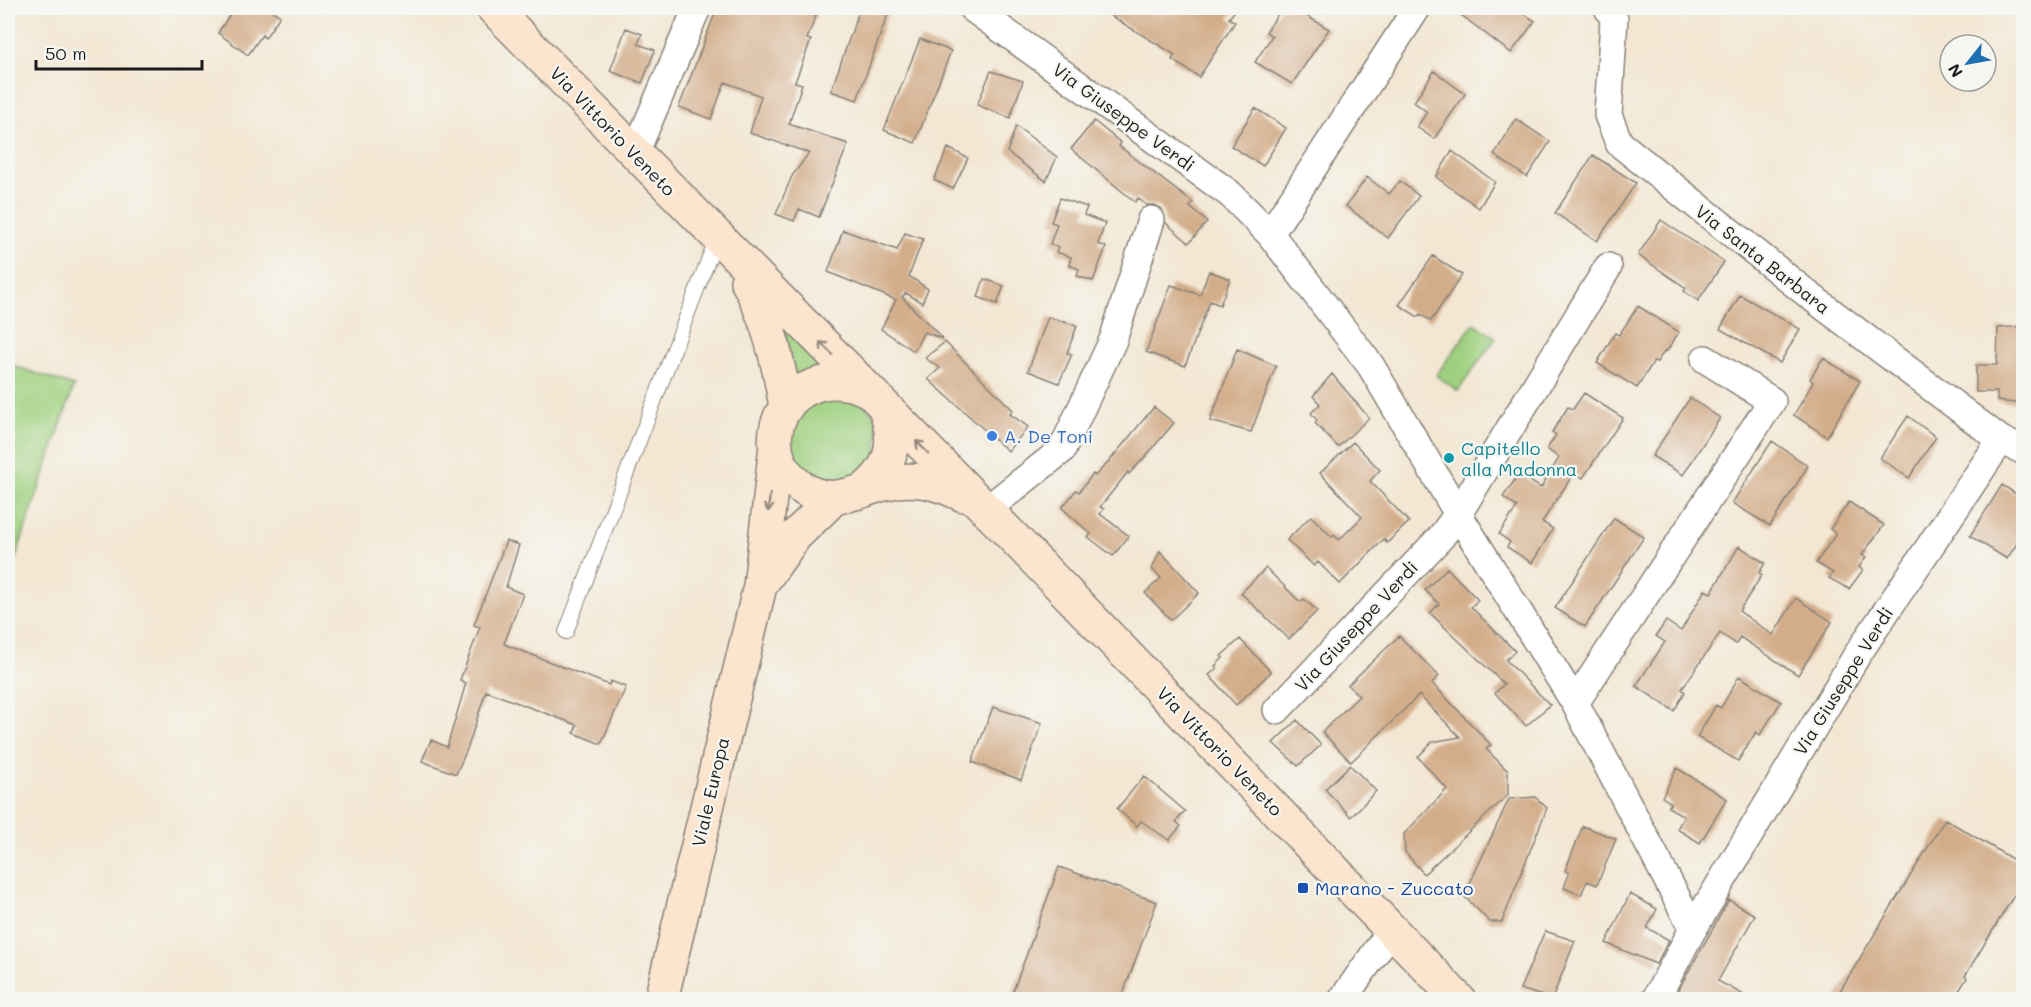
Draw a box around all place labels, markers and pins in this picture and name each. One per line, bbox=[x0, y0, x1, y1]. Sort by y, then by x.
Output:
place label: A. De Toni bbox=[1004, 424, 1093, 448]
marker: A. De Toni bbox=[985, 429, 999, 443]
place label: Capitello alla Madonna bbox=[1461, 436, 1577, 481]
marker: Capitello alla Madonna bbox=[1442, 451, 1456, 465]
place label: Marano - Zuccato bbox=[1315, 876, 1474, 900]
marker: Marano - Zuccato bbox=[1296, 881, 1310, 895]

